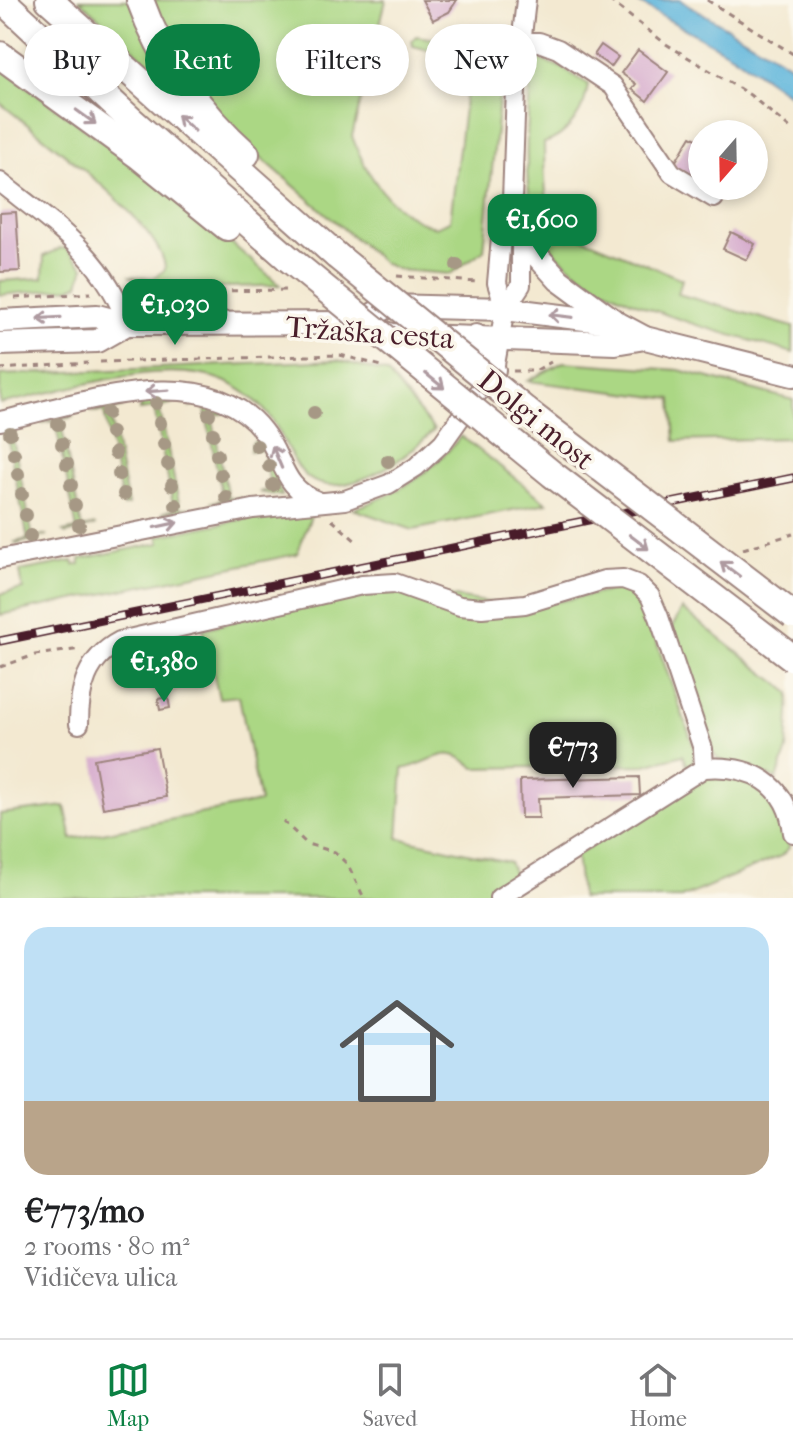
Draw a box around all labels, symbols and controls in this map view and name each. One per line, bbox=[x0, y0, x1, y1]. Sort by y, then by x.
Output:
chip: Buy bbox=[24, 24, 129, 96]
chip: Rent bbox=[145, 24, 260, 96]
chip: Filters bbox=[276, 24, 409, 96]
chip: New bbox=[425, 24, 537, 96]
one-way arrow bbox=[74, 109, 96, 126]
one-way arrow bbox=[177, 114, 197, 132]
north arrow bbox=[688, 120, 768, 200]
map controls bbox=[688, 120, 768, 200]
pin: €1,600 bbox=[477, 194, 607, 262]
text: €1,600 bbox=[506, 204, 578, 235]
pin: €1,030 bbox=[110, 279, 240, 347]
text: €1,030 bbox=[140, 289, 210, 320]
one-way arrow bbox=[549, 308, 574, 323]
street label: Tržaška cesta bbox=[285, 310, 456, 356]
one-way arrow bbox=[36, 311, 63, 326]
street label: Dolgi most bbox=[471, 363, 601, 478]
one-way arrow bbox=[424, 372, 445, 390]
one-way arrow bbox=[144, 384, 171, 399]
one-way arrow bbox=[268, 445, 283, 470]
one-way arrow bbox=[153, 517, 179, 532]
one-way arrow bbox=[628, 533, 649, 550]
one-way arrow bbox=[720, 561, 741, 578]
pin: €1,380 bbox=[99, 636, 229, 704]
text: €1,380 bbox=[130, 646, 198, 677]
pin: €773 bbox=[526, 722, 620, 790]
text: €773 bbox=[547, 732, 599, 763]
icon: home bbox=[325, 979, 469, 1123]
text: €773/mo bbox=[24, 1191, 145, 1231]
text: 2 rooms · 80 m² bbox=[24, 1231, 190, 1262]
text: Vidičeva ulica bbox=[24, 1262, 177, 1293]
tab: Map bbox=[106, 1358, 150, 1432]
tab: Saved bbox=[363, 1358, 417, 1432]
tab: Home bbox=[630, 1358, 687, 1432]

